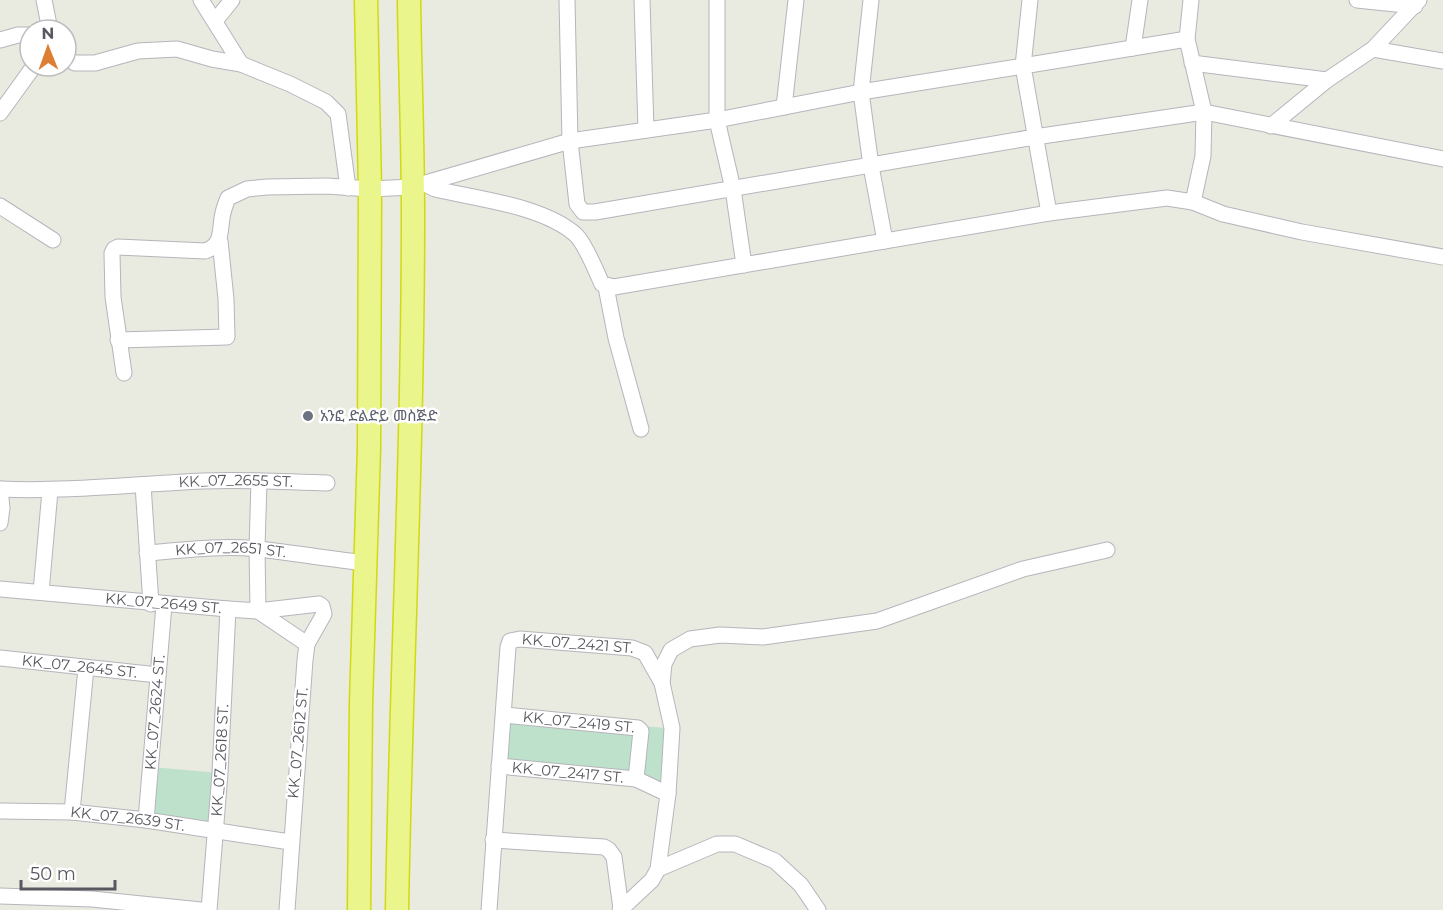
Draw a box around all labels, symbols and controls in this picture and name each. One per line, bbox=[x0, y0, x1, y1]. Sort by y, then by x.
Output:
north arrow bbox=[18, 18, 78, 78]
text: N bbox=[41, 24, 54, 43]
place label: አንፎ ድልድይ መስጅድ bbox=[320, 406, 438, 425]
marker: አንፎ ድልድይ መስጅድ bbox=[301, 409, 315, 423]
street label: KK_07_2655 ST. bbox=[178, 470, 294, 491]
street label: KK_07_2651 ST. bbox=[174, 537, 288, 561]
street label: KK_07_2649 ST. bbox=[104, 588, 222, 617]
street label: KK_07_2421 ST. bbox=[521, 629, 634, 657]
street label: KK_07_2645 ST. bbox=[21, 650, 138, 682]
street label: KK_07_2624 ST. bbox=[140, 654, 169, 771]
street label: KK_07_2612 ST. bbox=[283, 687, 312, 799]
street label: KK_07_2618 ST. bbox=[207, 704, 232, 817]
street label: KK_07_2419 ST. bbox=[522, 707, 636, 737]
street label: KK_07_2417 ST. bbox=[511, 757, 624, 787]
street label: KK_07_2639 ST. bbox=[69, 802, 186, 835]
scale bar bbox=[21, 853, 116, 891]
text: 50 m bbox=[30, 863, 76, 885]

